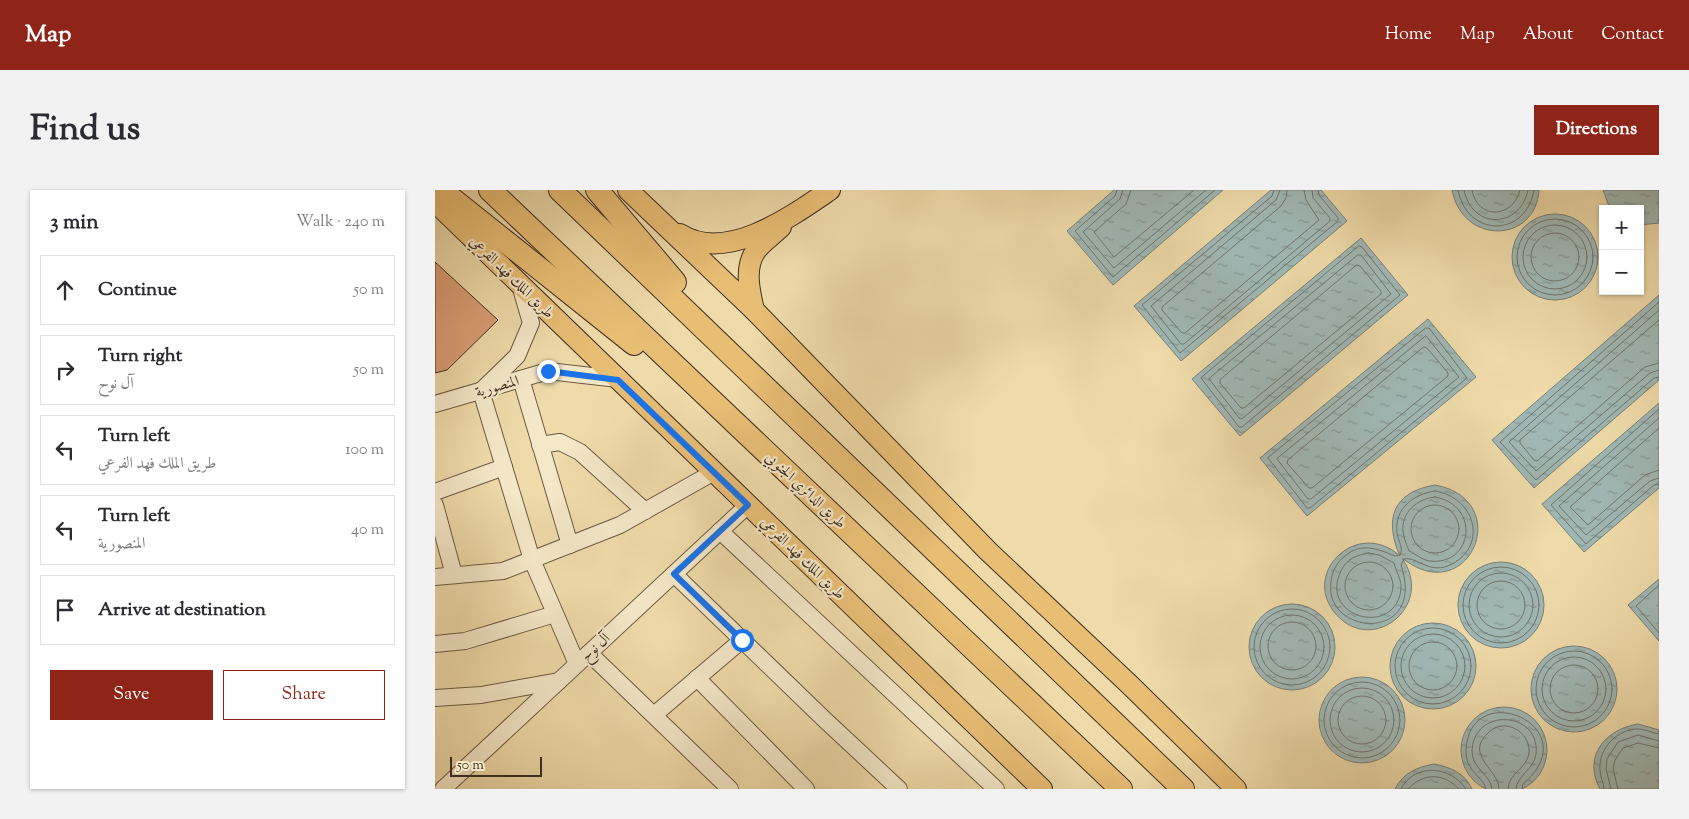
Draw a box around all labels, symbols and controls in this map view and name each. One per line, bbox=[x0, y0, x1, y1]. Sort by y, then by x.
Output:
text: Map bbox=[25, 18, 71, 52]
text: Home bbox=[1385, 22, 1432, 48]
text: Map bbox=[1460, 22, 1495, 48]
text: About bbox=[1523, 22, 1573, 48]
text: Contact bbox=[1601, 22, 1664, 48]
text: Find us bbox=[30, 105, 140, 156]
button: Directions bbox=[1534, 105, 1659, 155]
map controls bbox=[1599, 205, 1644, 295]
button: + bbox=[1599, 205, 1644, 250]
text: 3 min bbox=[50, 208, 99, 238]
text: Walk · 240 m bbox=[296, 211, 385, 234]
street label: طريق الملك فهد الفرعي bbox=[464, 232, 558, 324]
button: − bbox=[1599, 250, 1644, 295]
icon: ahead bbox=[51, 276, 79, 304]
text: Continue bbox=[98, 277, 177, 304]
text: 50 m bbox=[353, 279, 384, 302]
text: Turn right bbox=[98, 343, 182, 370]
icon: right bbox=[51, 356, 79, 384]
text: 50 m bbox=[353, 359, 384, 382]
route end bbox=[537, 360, 560, 383]
street label: المنصورية bbox=[473, 371, 522, 404]
text: آل نوح bbox=[98, 373, 134, 396]
text: Turn left bbox=[98, 423, 170, 450]
icon: left bbox=[51, 436, 79, 464]
text: 100 m bbox=[345, 439, 384, 462]
street label: طريق الدائري الجنوبي bbox=[760, 448, 850, 534]
text: طريق الملك فهد الفرعي bbox=[98, 453, 216, 476]
text: Turn left bbox=[98, 503, 170, 530]
street label: طريق الملك فهد الفرعي bbox=[755, 513, 849, 605]
icon: left bbox=[51, 516, 79, 544]
text: 40 m bbox=[351, 519, 384, 542]
text: المنصورية bbox=[98, 533, 146, 556]
icon: arrive bbox=[51, 596, 79, 624]
text: Arrive at destination bbox=[98, 597, 266, 624]
street label: آل نوح bbox=[577, 628, 617, 668]
route start bbox=[731, 629, 754, 652]
button: Save bbox=[50, 670, 213, 720]
button: Share bbox=[223, 670, 385, 720]
scale bar bbox=[450, 754, 543, 777]
text: 50 m bbox=[457, 756, 484, 776]

